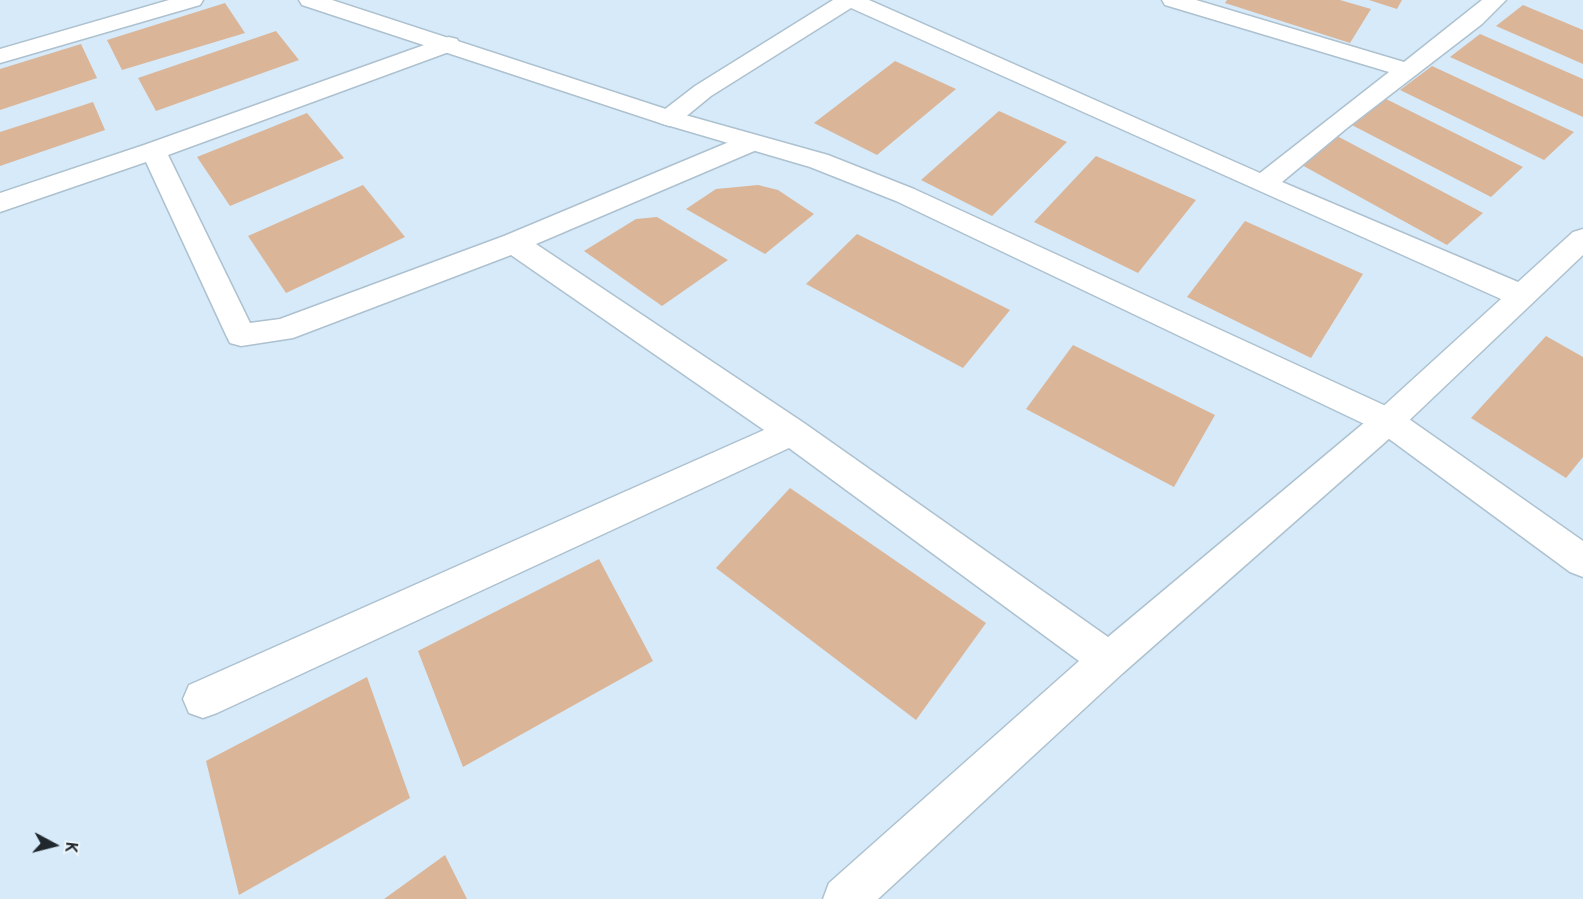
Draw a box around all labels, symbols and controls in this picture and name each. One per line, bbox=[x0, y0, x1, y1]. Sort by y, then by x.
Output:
north arrow bbox=[24, 815, 84, 875]
text: K bbox=[62, 841, 81, 854]

